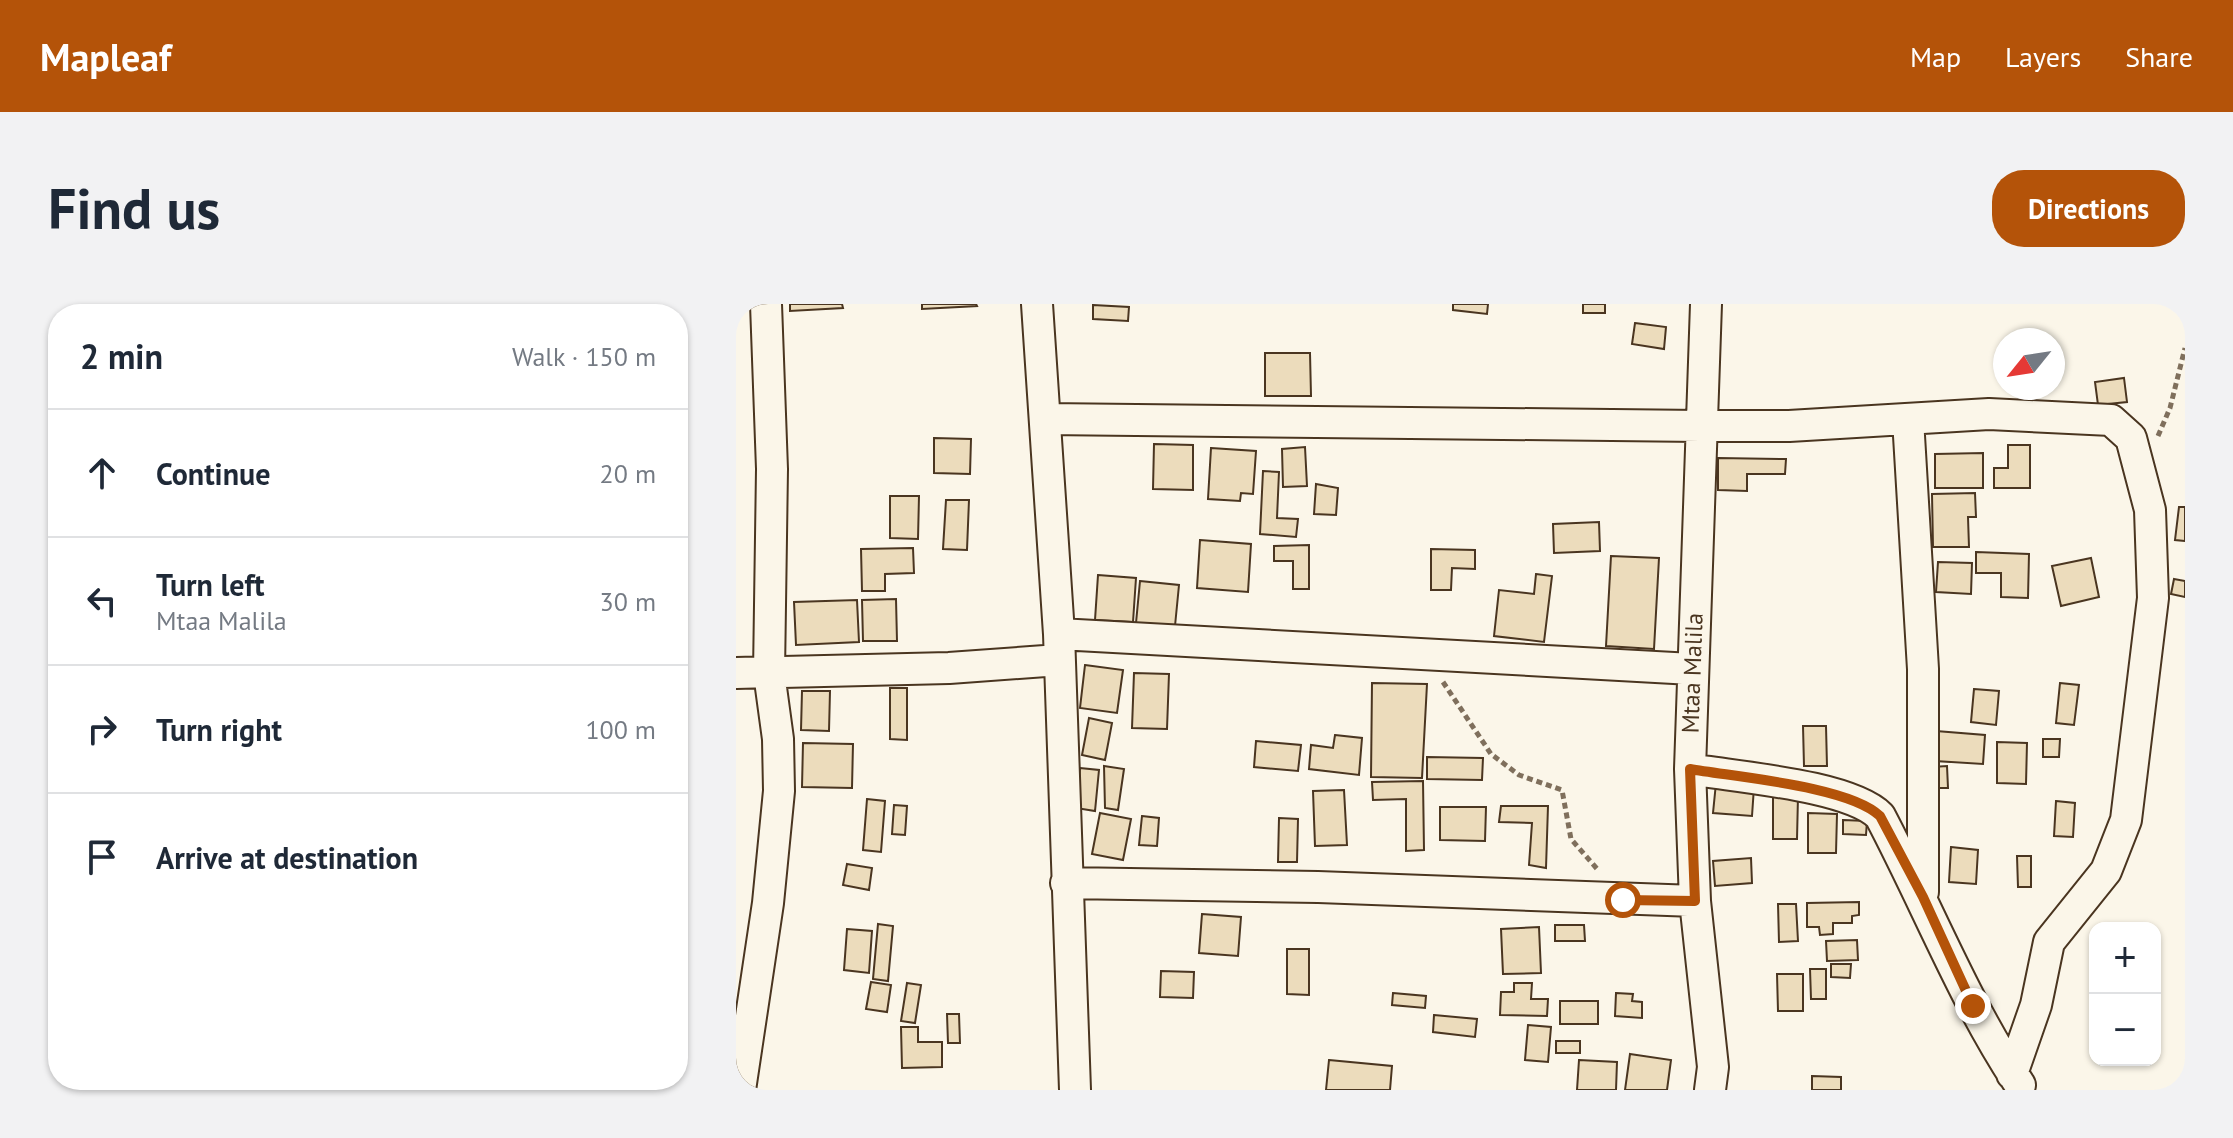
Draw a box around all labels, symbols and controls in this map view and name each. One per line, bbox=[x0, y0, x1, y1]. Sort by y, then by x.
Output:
text: Mapleaf bbox=[40, 32, 171, 81]
text: Map bbox=[1910, 38, 1961, 75]
text: Layers bbox=[2005, 38, 2081, 75]
text: Share bbox=[2125, 38, 2193, 75]
button: Directions bbox=[1992, 170, 2185, 247]
text: Find us bbox=[48, 172, 220, 244]
north arrow bbox=[1993, 328, 2065, 400]
text: 2 min bbox=[80, 334, 163, 378]
text: Walk · 150 m bbox=[512, 340, 656, 373]
icon: ahead bbox=[80, 451, 124, 495]
text: Continue bbox=[156, 454, 270, 493]
text: 20 m bbox=[600, 457, 656, 490]
text: Turn left bbox=[156, 565, 264, 604]
icon: left bbox=[80, 579, 124, 623]
text: 30 m bbox=[600, 585, 656, 618]
text: Mtaa Malila bbox=[156, 604, 287, 637]
street label: Mtaa Malila bbox=[1674, 612, 1710, 734]
icon: right bbox=[80, 707, 124, 751]
text: Turn right bbox=[156, 710, 282, 749]
text: 100 m bbox=[585, 713, 656, 746]
icon: arrive bbox=[80, 835, 124, 879]
text: Arrive at destination bbox=[156, 838, 418, 877]
route start bbox=[1605, 882, 1641, 918]
map controls bbox=[2089, 922, 2161, 1066]
button: + bbox=[2089, 922, 2161, 994]
route end bbox=[1955, 988, 1991, 1024]
button: − bbox=[2089, 994, 2161, 1066]

